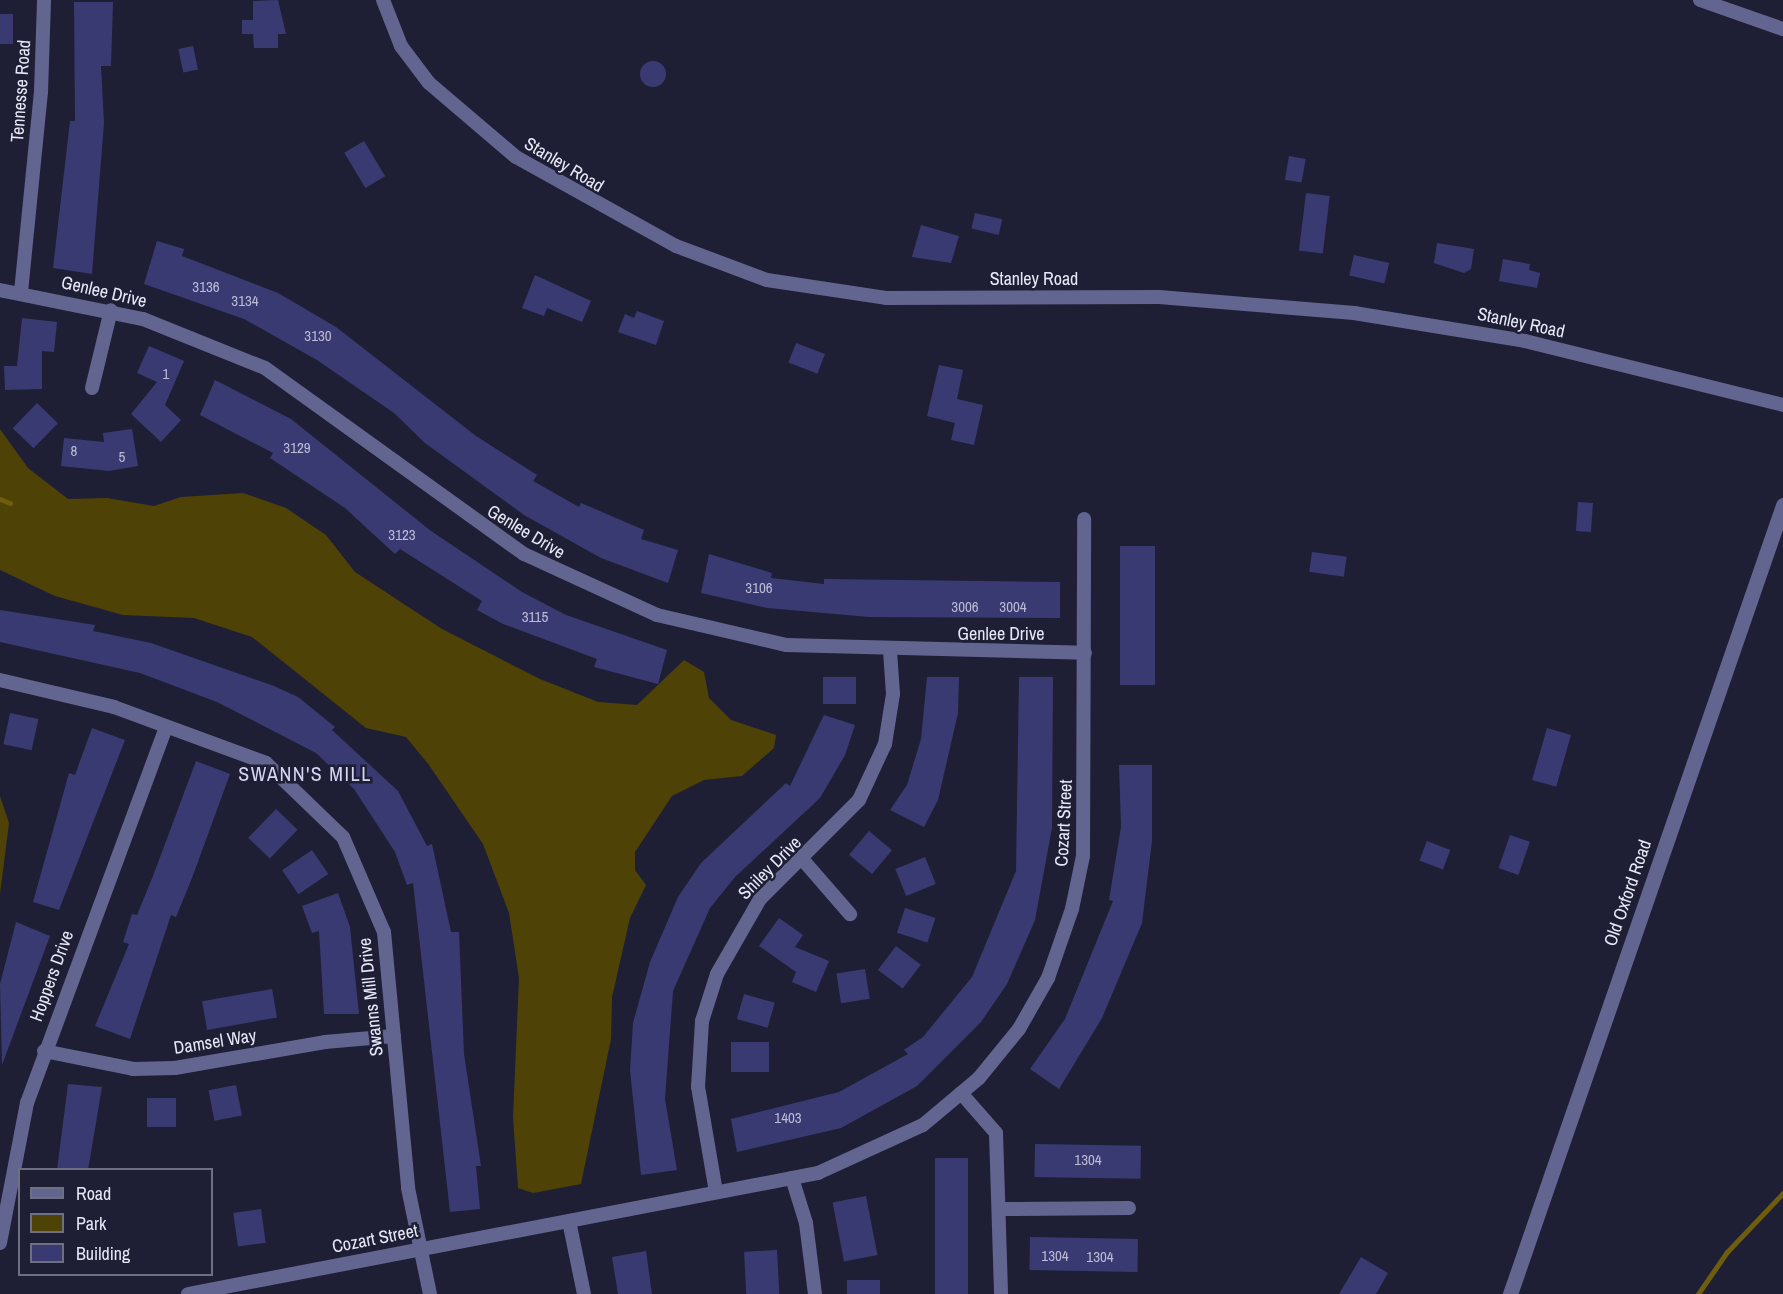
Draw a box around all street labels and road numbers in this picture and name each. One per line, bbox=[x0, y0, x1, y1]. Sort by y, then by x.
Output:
street label: Tennesse Road bbox=[7, 39, 35, 143]
street label: Stanley Road bbox=[520, 133, 608, 197]
street label: Stanley Road bbox=[990, 268, 1078, 290]
street label: Genlee Drive bbox=[59, 272, 149, 312]
street label: Stanley Road bbox=[1475, 303, 1567, 343]
street label: Genlee Drive bbox=[483, 500, 569, 564]
street label: Genlee Drive bbox=[958, 623, 1044, 645]
street label: Cozart Street bbox=[1051, 779, 1077, 867]
street label: Shiley Drive bbox=[734, 832, 806, 904]
street label: Old Oxford Road bbox=[1600, 837, 1656, 949]
street label: Hoppers Drive bbox=[26, 928, 78, 1024]
street label: Swanns Mill Drive bbox=[354, 937, 388, 1057]
street label: Damsel Way bbox=[172, 1025, 258, 1059]
street label: Cozart Street bbox=[330, 1220, 420, 1258]

